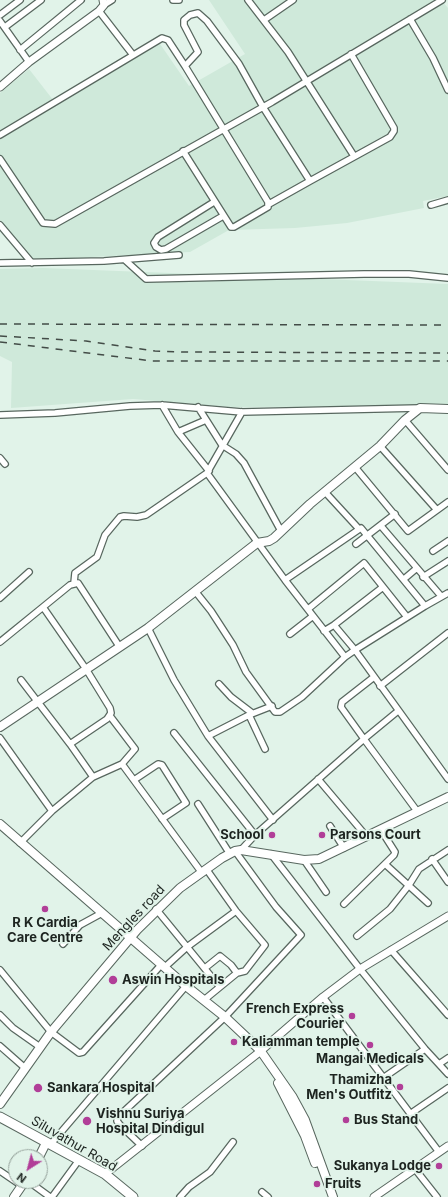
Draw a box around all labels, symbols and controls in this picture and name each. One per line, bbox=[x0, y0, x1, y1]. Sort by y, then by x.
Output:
place label: School bbox=[220, 827, 264, 843]
place label: Parsons Court bbox=[330, 827, 421, 843]
marker: School bbox=[267, 830, 277, 840]
marker: Parsons Court bbox=[317, 830, 327, 840]
street label: Mengles road bbox=[100, 882, 168, 954]
marker: R K Cardia Care Centre bbox=[40, 904, 50, 914]
place label: R K Cardia Care Centre bbox=[7, 915, 83, 946]
place label: Aswin Hospitals bbox=[122, 972, 224, 988]
marker: Aswin Hospitals bbox=[107, 974, 119, 986]
place label: French Express Courier bbox=[246, 1001, 344, 1032]
marker: French Express Courier bbox=[347, 1011, 357, 1021]
place label: Kaliamman temple bbox=[242, 1034, 360, 1050]
marker: Kaliamman temple bbox=[229, 1037, 239, 1047]
marker: Mangai Medicals bbox=[365, 1040, 375, 1050]
place label: Mangai Medicals bbox=[316, 1051, 424, 1067]
place label: Thamizha Men's Outfitz bbox=[306, 1072, 392, 1103]
place label: Sankara Hospital bbox=[47, 1080, 155, 1096]
marker: Sankara Hospital bbox=[32, 1082, 44, 1094]
marker: Thamizha Men's Outfitz bbox=[395, 1082, 405, 1092]
place label: Vishnu Suriya Hospital Dindigul bbox=[96, 1106, 204, 1137]
place label: Bus Stand bbox=[354, 1112, 418, 1128]
street label: Siluvathur Road bbox=[28, 1113, 120, 1175]
marker: Vishnu Suriya Hospital Dindigul bbox=[81, 1115, 93, 1127]
marker: Bus Stand bbox=[341, 1115, 351, 1125]
north arrow bbox=[8, 1149, 48, 1189]
place label: Sukanya Lodge bbox=[334, 1158, 431, 1174]
marker: Sukanya Lodge bbox=[434, 1161, 444, 1171]
text: N bbox=[14, 1170, 29, 1186]
place label: Fruits bbox=[325, 1176, 361, 1192]
marker: Fruits bbox=[312, 1179, 322, 1189]

